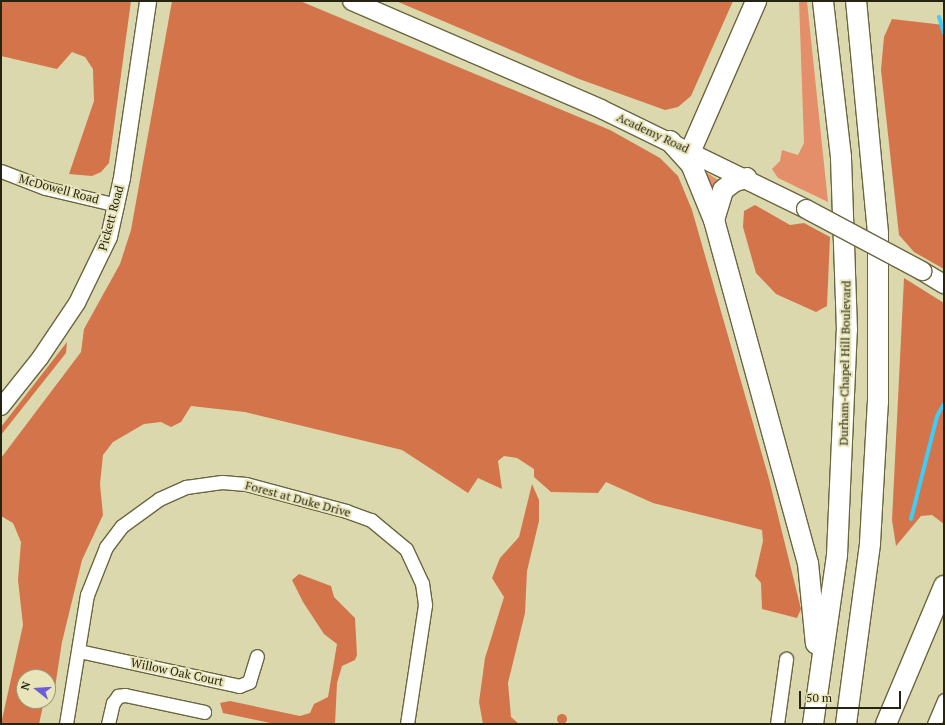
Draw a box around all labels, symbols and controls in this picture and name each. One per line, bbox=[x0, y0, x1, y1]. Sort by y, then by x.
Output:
street label: Academy Road bbox=[615, 110, 691, 156]
street label: McDowell Road bbox=[17, 171, 101, 207]
street label: Pickett Road bbox=[95, 184, 127, 252]
street label: Durham-Chapel Hill Boulevard bbox=[836, 280, 854, 446]
street label: Forest at Duke Drive bbox=[244, 478, 352, 520]
street label: Willow Oak Court bbox=[129, 655, 225, 689]
north arrow bbox=[16, 669, 56, 709]
text: N bbox=[18, 680, 33, 692]
scale bar bbox=[801, 683, 903, 709]
text: 50 m bbox=[806, 690, 832, 705]

